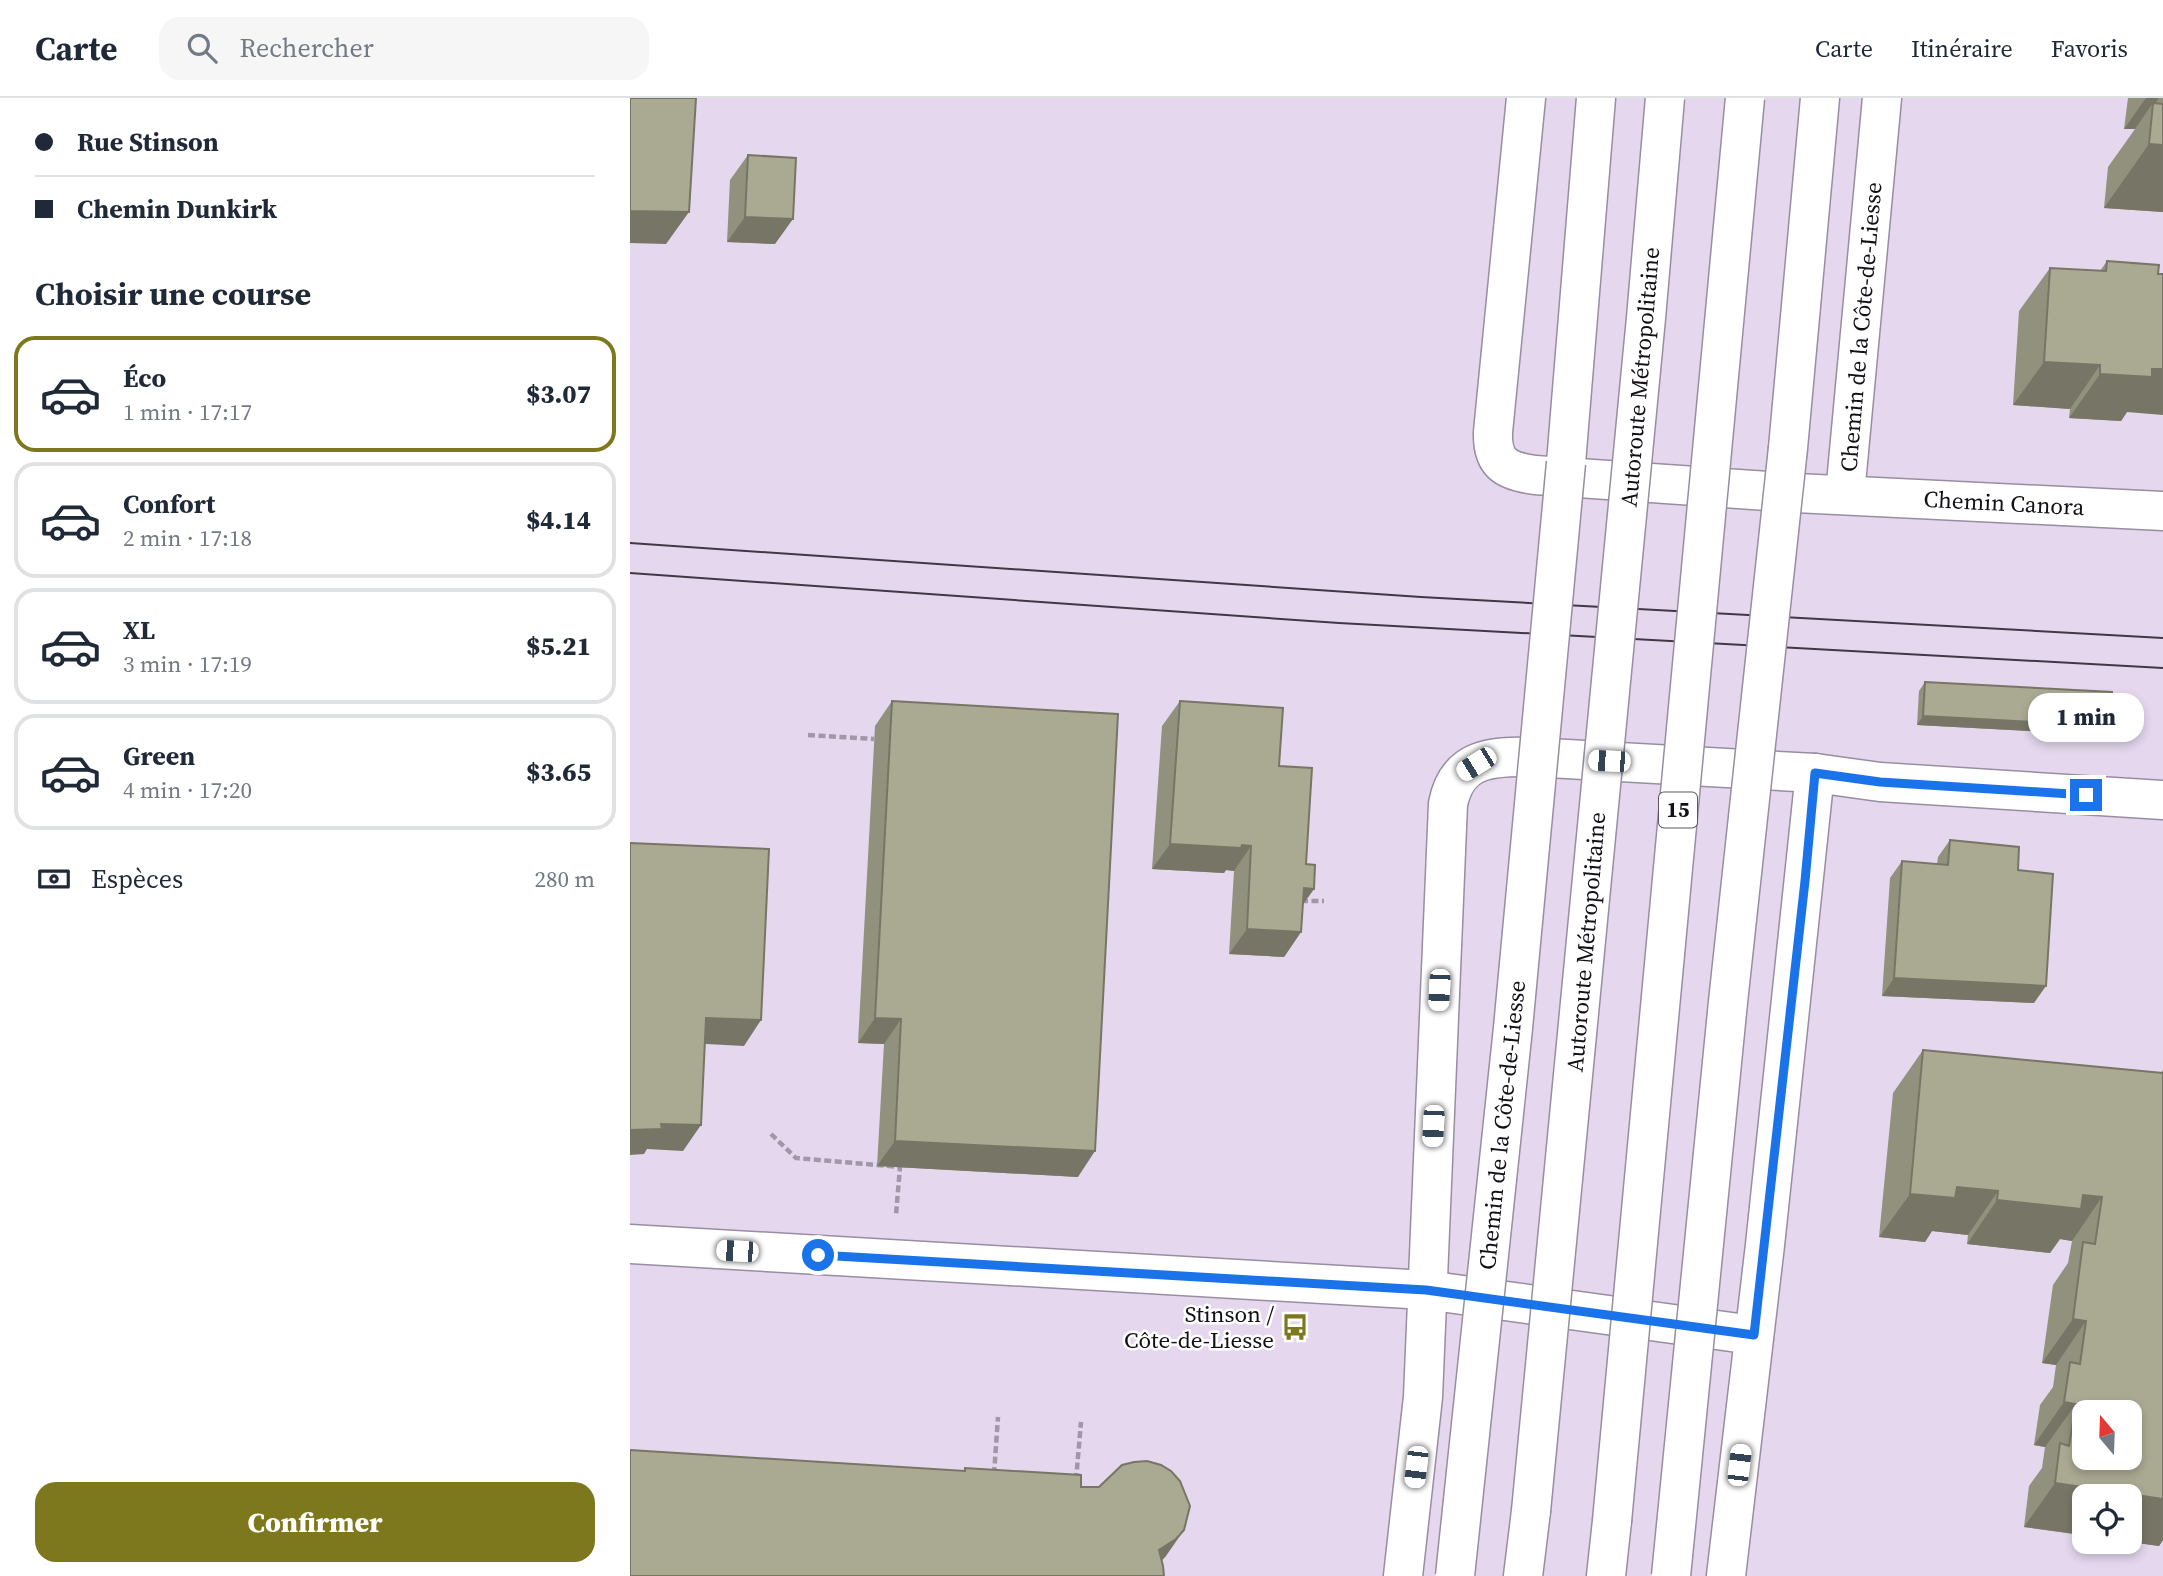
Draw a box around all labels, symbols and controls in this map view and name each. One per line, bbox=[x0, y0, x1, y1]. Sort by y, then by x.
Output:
search box bbox=[159, 17, 649, 80]
text: Carte bbox=[35, 26, 117, 71]
icon: search bbox=[183, 29, 221, 67]
text: Rechercher bbox=[239, 30, 374, 66]
text: Carte bbox=[1815, 32, 1873, 65]
text: Itinéraire bbox=[1911, 32, 2013, 65]
text: Favoris bbox=[2051, 32, 2128, 65]
text: Rue Stinson bbox=[77, 124, 219, 160]
street label: Chemin de la Côte-de-Liesse bbox=[1832, 181, 1890, 473]
text: Chemin Dunkirk bbox=[77, 191, 277, 227]
street label: Autoroute Métropolitaine bbox=[1613, 246, 1667, 508]
text: Choisir une course bbox=[35, 272, 311, 316]
text: Éco bbox=[123, 360, 166, 396]
icon: car bbox=[39, 363, 102, 426]
text: $3.07 bbox=[526, 376, 591, 412]
text: 1 min · 17:17 bbox=[123, 396, 252, 428]
street label: Chemin Canora bbox=[1923, 483, 2085, 523]
text: Confort bbox=[123, 486, 215, 522]
icon: car bbox=[39, 489, 102, 552]
text: $4.14 bbox=[526, 502, 591, 538]
text: 2 min · 17:18 bbox=[123, 522, 252, 554]
text: XL bbox=[123, 612, 155, 648]
icon: car bbox=[39, 615, 102, 678]
text: $5.21 bbox=[526, 628, 591, 664]
text: 3 min · 17:19 bbox=[123, 648, 252, 680]
callout: 1 min bbox=[2028, 694, 2144, 742]
text: 1 min bbox=[2056, 701, 2116, 733]
text: Green bbox=[123, 738, 195, 774]
icon: car bbox=[39, 741, 102, 804]
car bbox=[1453, 744, 1500, 784]
car bbox=[1588, 749, 1631, 773]
text: $3.65 bbox=[526, 754, 591, 790]
text: 4 min · 17:20 bbox=[123, 774, 252, 806]
route end bbox=[2070, 779, 2102, 811]
road number: 15 bbox=[1659, 792, 1697, 828]
street label: Autoroute Métropolitaine bbox=[1559, 811, 1613, 1073]
icon: cash bbox=[35, 860, 73, 898]
text: Espèces bbox=[91, 861, 183, 897]
text: 280 m bbox=[534, 863, 595, 895]
car bbox=[1428, 968, 1451, 1012]
street label: Chemin de la Côte-de-Liesse bbox=[1471, 979, 1533, 1271]
car bbox=[1422, 1104, 1445, 1148]
car bbox=[716, 1239, 759, 1263]
route start bbox=[802, 1239, 834, 1271]
place label: Stinson / Côte-de-Liesse bbox=[1124, 1298, 1274, 1356]
bus stop icon: Stinson / Côte-de-Liesse bbox=[1280, 1312, 1310, 1342]
north arrow bbox=[2072, 1400, 2142, 1470]
map controls bbox=[2072, 1400, 2142, 1554]
car bbox=[1727, 1443, 1752, 1487]
car bbox=[1404, 1445, 1429, 1489]
button: Confirmer bbox=[35, 1482, 595, 1562]
button: locate bbox=[2072, 1484, 2142, 1554]

